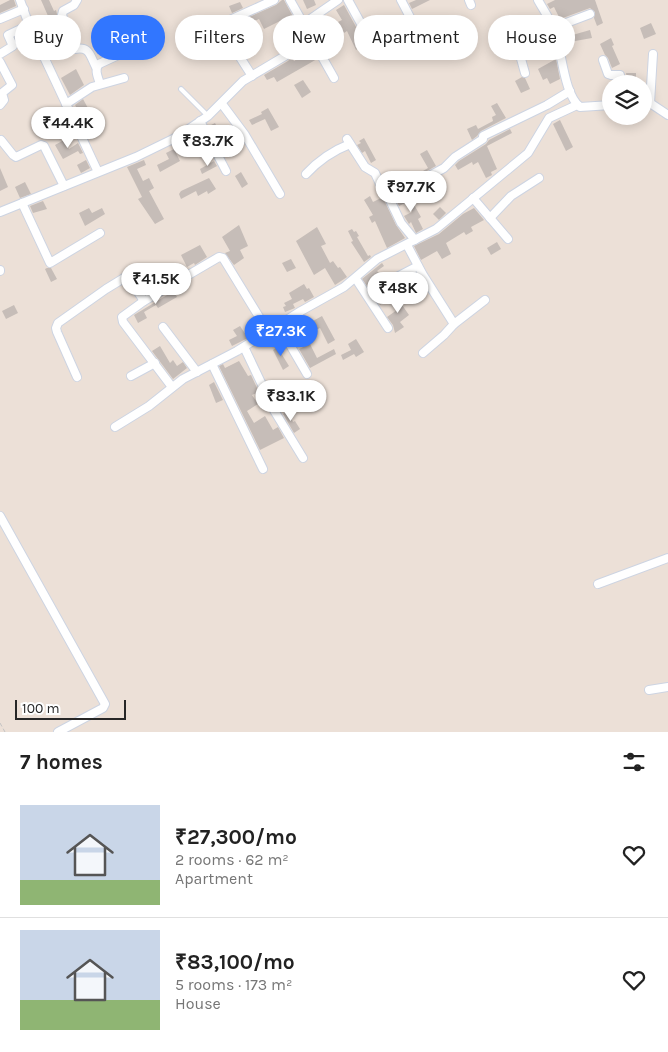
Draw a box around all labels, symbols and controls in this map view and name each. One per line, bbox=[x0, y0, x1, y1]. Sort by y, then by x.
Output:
chip: Buy bbox=[15, 15, 81, 60]
chip: Rent bbox=[91, 15, 165, 60]
chip: Filters bbox=[175, 15, 263, 60]
chip: New bbox=[273, 15, 344, 60]
chip: Apartment bbox=[354, 15, 478, 60]
chip: House bbox=[488, 15, 575, 60]
map controls bbox=[602, 75, 652, 125]
button: layers bbox=[602, 75, 652, 125]
pin: ₹44.4K bbox=[27, 106, 109, 149]
text: ₹44.4K bbox=[42, 113, 94, 132]
pin: ₹83.7K bbox=[167, 124, 249, 167]
text: ₹83.7K bbox=[182, 131, 234, 150]
pin: ₹97.7K bbox=[370, 170, 452, 213]
text: ₹97.7K bbox=[387, 177, 435, 196]
pin: ₹41.5K bbox=[115, 262, 197, 305]
text: ₹41.5K bbox=[132, 269, 180, 288]
pin: ₹48K bbox=[368, 272, 428, 314]
text: ₹48K bbox=[378, 278, 418, 297]
pin: ₹27.3K bbox=[240, 314, 322, 357]
text: ₹27.3K bbox=[256, 321, 306, 340]
pin: ₹83.1K bbox=[250, 380, 332, 422]
text: ₹83.1K bbox=[266, 386, 316, 405]
scale bar bbox=[15, 697, 126, 720]
text: 100 m bbox=[22, 700, 60, 717]
icon: filters bbox=[620, 748, 648, 776]
text: 7 homes bbox=[20, 750, 103, 774]
icon: home bbox=[60, 825, 120, 885]
text: ₹27,300/mo bbox=[175, 825, 297, 849]
icon: heart bbox=[620, 841, 648, 869]
text: 2 rooms · 62 m² bbox=[175, 850, 289, 869]
text: Apartment bbox=[175, 869, 253, 888]
icon: home bbox=[60, 950, 120, 1010]
text: ₹83,100/mo bbox=[175, 950, 295, 974]
icon: heart bbox=[620, 966, 648, 994]
text: 5 rooms · 173 m² bbox=[175, 975, 292, 994]
text: House bbox=[175, 994, 221, 1013]

